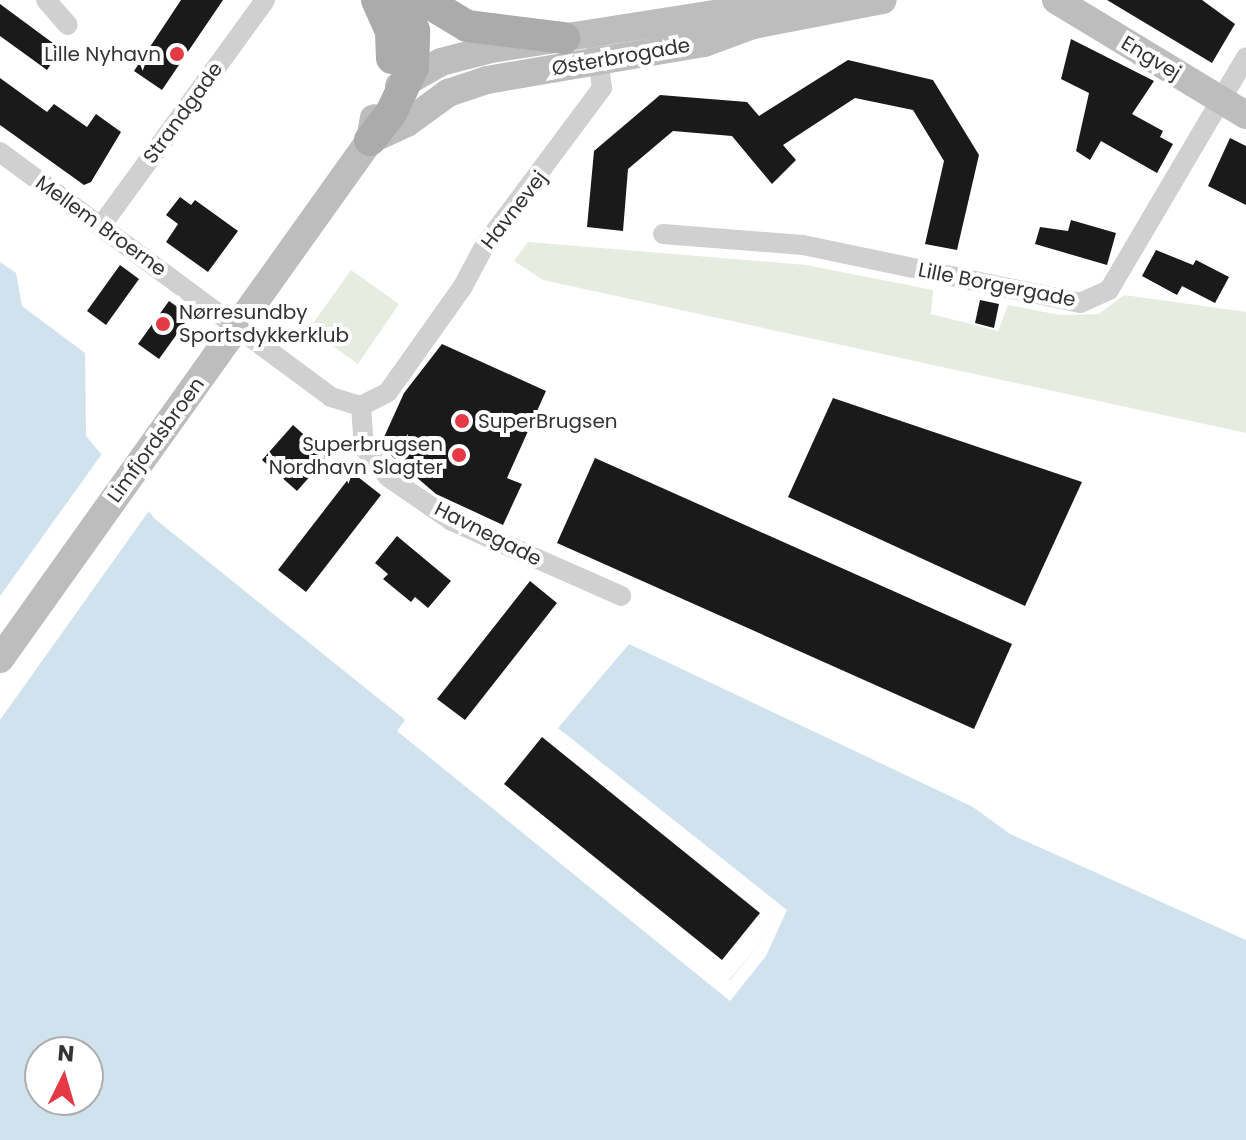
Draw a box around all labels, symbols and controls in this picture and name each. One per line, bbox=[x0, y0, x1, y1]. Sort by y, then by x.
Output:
street label: Engvej bbox=[1117, 31, 1185, 85]
street label: Østerbrogade bbox=[550, 33, 692, 81]
place label: Lille Nyhavn bbox=[44, 42, 161, 66]
marker: Lille Nyhavn bbox=[168, 45, 186, 63]
street label: Strandgade bbox=[138, 58, 228, 168]
street label: Havnevej bbox=[476, 166, 552, 254]
street label: Mellem Broerne bbox=[31, 171, 171, 281]
street label: Lille Borgergade bbox=[916, 258, 1078, 312]
place label: Nørresundby Sportsdykkerklub bbox=[179, 300, 349, 347]
marker: Nørresundby Sportsdykkerklub bbox=[154, 315, 172, 333]
street label: Limfjordsbroen bbox=[103, 373, 209, 507]
place label: SuperBrugsen bbox=[478, 409, 618, 433]
marker: SuperBrugsen bbox=[453, 412, 471, 430]
place label: Superbrugsen Nordhavn Slagter bbox=[269, 432, 443, 479]
marker: Superbrugsen Nordhavn Slagter bbox=[450, 446, 468, 464]
street label: Havnegade bbox=[431, 497, 545, 571]
north arrow bbox=[24, 1036, 104, 1116]
text: N bbox=[56, 1037, 76, 1070]

